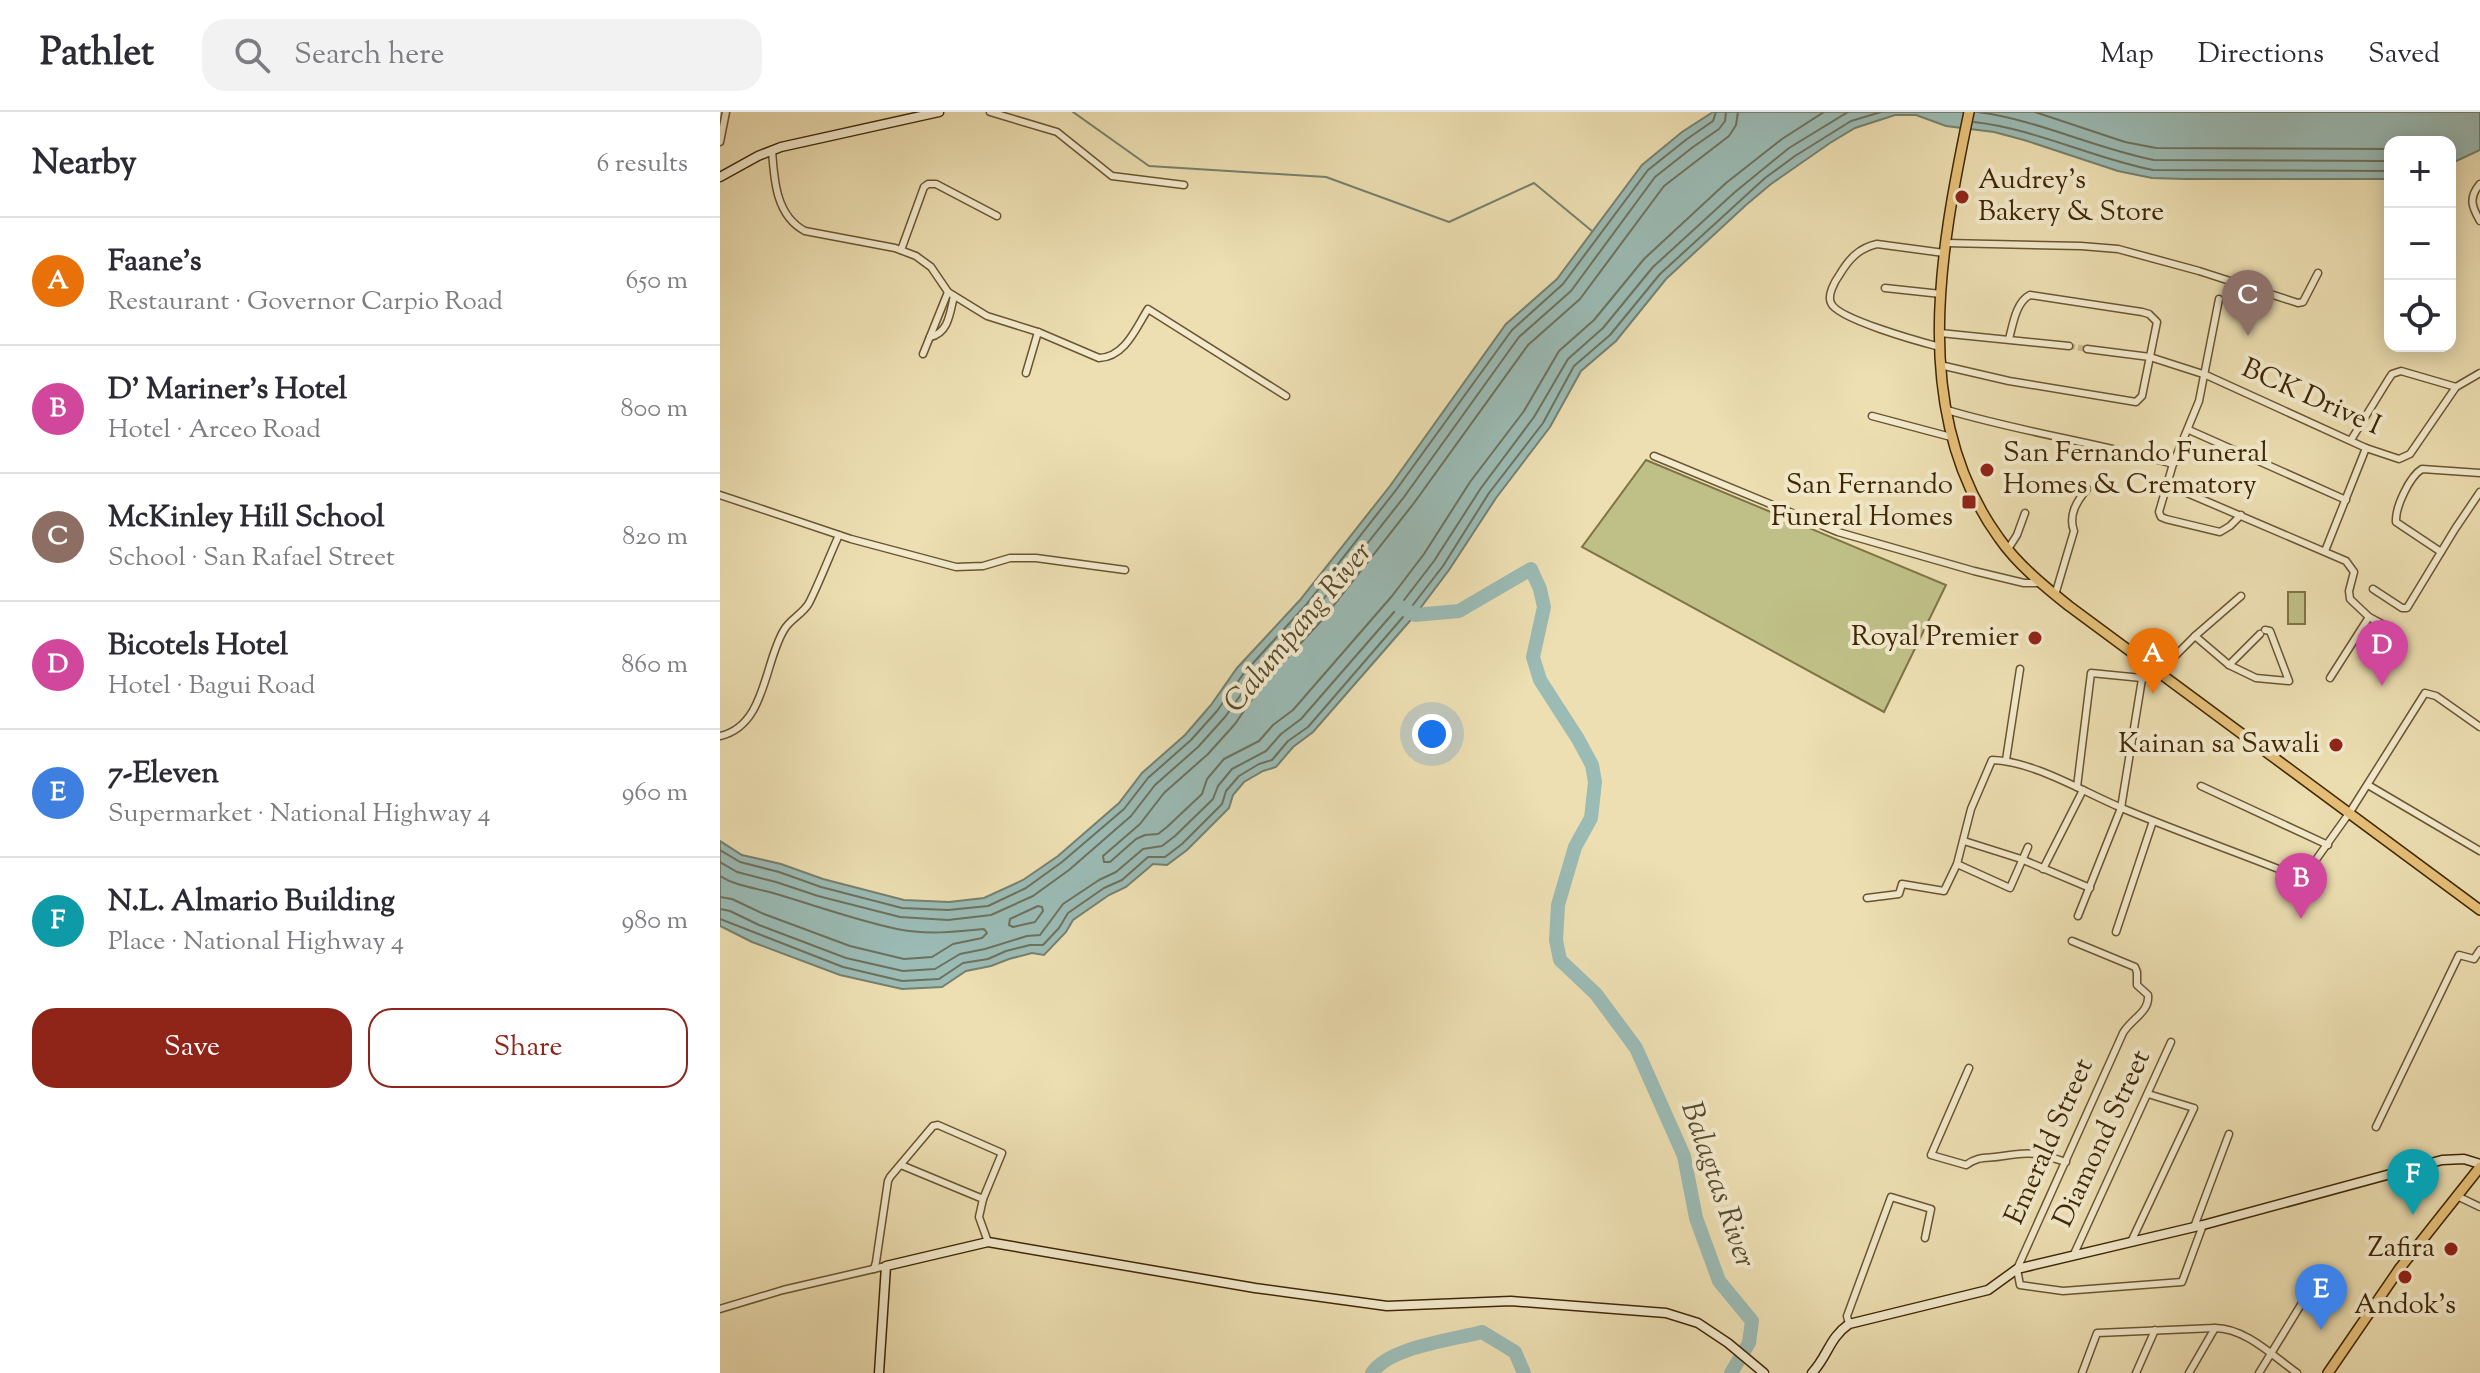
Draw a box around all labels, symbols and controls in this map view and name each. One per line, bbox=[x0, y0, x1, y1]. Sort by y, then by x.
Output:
search box bbox=[202, 19, 762, 91]
text: Pathlet bbox=[40, 28, 154, 82]
icon: search bbox=[230, 33, 274, 77]
text: Search here bbox=[294, 34, 445, 77]
text: Map bbox=[2100, 35, 2154, 75]
text: Directions bbox=[2198, 35, 2324, 75]
text: Saved bbox=[2368, 35, 2440, 75]
map controls bbox=[2384, 136, 2456, 352]
button: + bbox=[2384, 136, 2456, 208]
text: Nearby bbox=[32, 140, 137, 189]
text: 6 results bbox=[596, 146, 688, 183]
place label: Audrey's Bakery & Store bbox=[1978, 161, 2164, 233]
marker: Audrey's Bakery & Store bbox=[1953, 188, 1971, 206]
button: − bbox=[2384, 208, 2456, 280]
text: Faane's bbox=[108, 241, 202, 284]
text: A bbox=[47, 263, 69, 300]
text: 650 m bbox=[625, 263, 688, 300]
pin: C bbox=[2222, 270, 2274, 336]
button: locate bbox=[2384, 280, 2456, 352]
text: Restaurant · Governor Carpio Road bbox=[108, 284, 503, 321]
street label: BCK Drive I bbox=[2235, 349, 2387, 447]
text: D' Mariner's Hotel bbox=[108, 369, 347, 412]
text: B bbox=[50, 391, 66, 428]
text: 800 m bbox=[620, 391, 688, 428]
text: Hotel · Arceo Road bbox=[108, 412, 321, 449]
place label: San Fernando Funeral Homes & Crematory bbox=[2003, 434, 2268, 506]
marker: San Fernando Funeral Homes & Crematory bbox=[1978, 461, 1996, 479]
place label: San Fernando Funeral Homes bbox=[1771, 466, 1953, 538]
marker: San Fernando Funeral Homes bbox=[1960, 493, 1978, 511]
text: McKinley Hill School bbox=[108, 497, 385, 540]
text: C bbox=[48, 519, 68, 556]
text: 820 m bbox=[622, 519, 688, 556]
water label: Calumpang River bbox=[1215, 533, 1384, 723]
text: School · San Rafael Street bbox=[108, 540, 395, 577]
place label: Royal Premier bbox=[1851, 618, 2019, 658]
pin: D bbox=[2356, 620, 2408, 686]
text: Bicotels Hotel bbox=[108, 625, 288, 668]
pin: A bbox=[2127, 628, 2179, 694]
marker: Royal Premier bbox=[2026, 629, 2044, 647]
text: D bbox=[48, 647, 68, 684]
text: 860 m bbox=[621, 647, 688, 684]
text: Hotel · Bagui Road bbox=[108, 668, 315, 705]
your location bbox=[1412, 714, 1452, 754]
place label: Kainan sa Sawali bbox=[2118, 725, 2320, 765]
marker: Kainan sa Sawali bbox=[2327, 736, 2345, 754]
text: 7-Eleven bbox=[108, 753, 219, 796]
text: E bbox=[50, 775, 66, 812]
text: 960 m bbox=[622, 775, 688, 812]
text: Supermarket · National Highway 4 bbox=[108, 796, 491, 833]
pin: B bbox=[2275, 853, 2327, 919]
text: N.L. Almario Building bbox=[108, 881, 395, 924]
text: F bbox=[51, 903, 65, 940]
text: 980 m bbox=[622, 903, 688, 940]
text: Place · National Highway 4 bbox=[108, 924, 404, 961]
button: Save bbox=[32, 1008, 352, 1088]
button: Share bbox=[368, 1008, 688, 1088]
street label: Diamond Street bbox=[2044, 1043, 2162, 1234]
street label: Emerald Street bbox=[1996, 1052, 2105, 1231]
water label: Balagtas River bbox=[1668, 1096, 1766, 1274]
pin: F bbox=[2387, 1149, 2439, 1215]
place label: Zafira bbox=[2368, 1229, 2435, 1269]
marker: Zafira bbox=[2442, 1240, 2460, 1258]
pin: E bbox=[2295, 1264, 2347, 1330]
marker: Andok's bbox=[2396, 1268, 2414, 1286]
place label: Andok's bbox=[2354, 1286, 2456, 1326]

